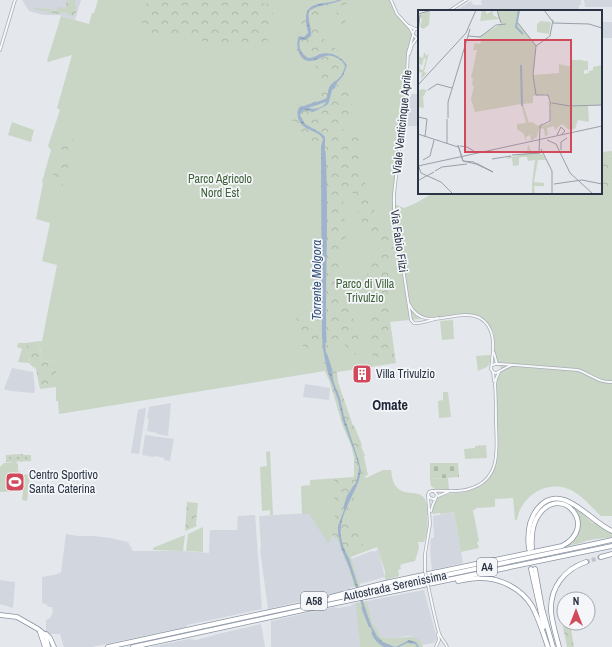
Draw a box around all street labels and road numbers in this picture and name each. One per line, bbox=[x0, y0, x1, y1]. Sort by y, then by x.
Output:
street label: Viale Venticinque Aprile bbox=[389, 69, 415, 175]
street label: Via Fabio Filzi bbox=[387, 209, 411, 273]
road number: A4 bbox=[477, 558, 497, 576]
street label: Autostrada Serenissima bbox=[341, 567, 449, 605]
road number: A58 bbox=[301, 592, 327, 610]

